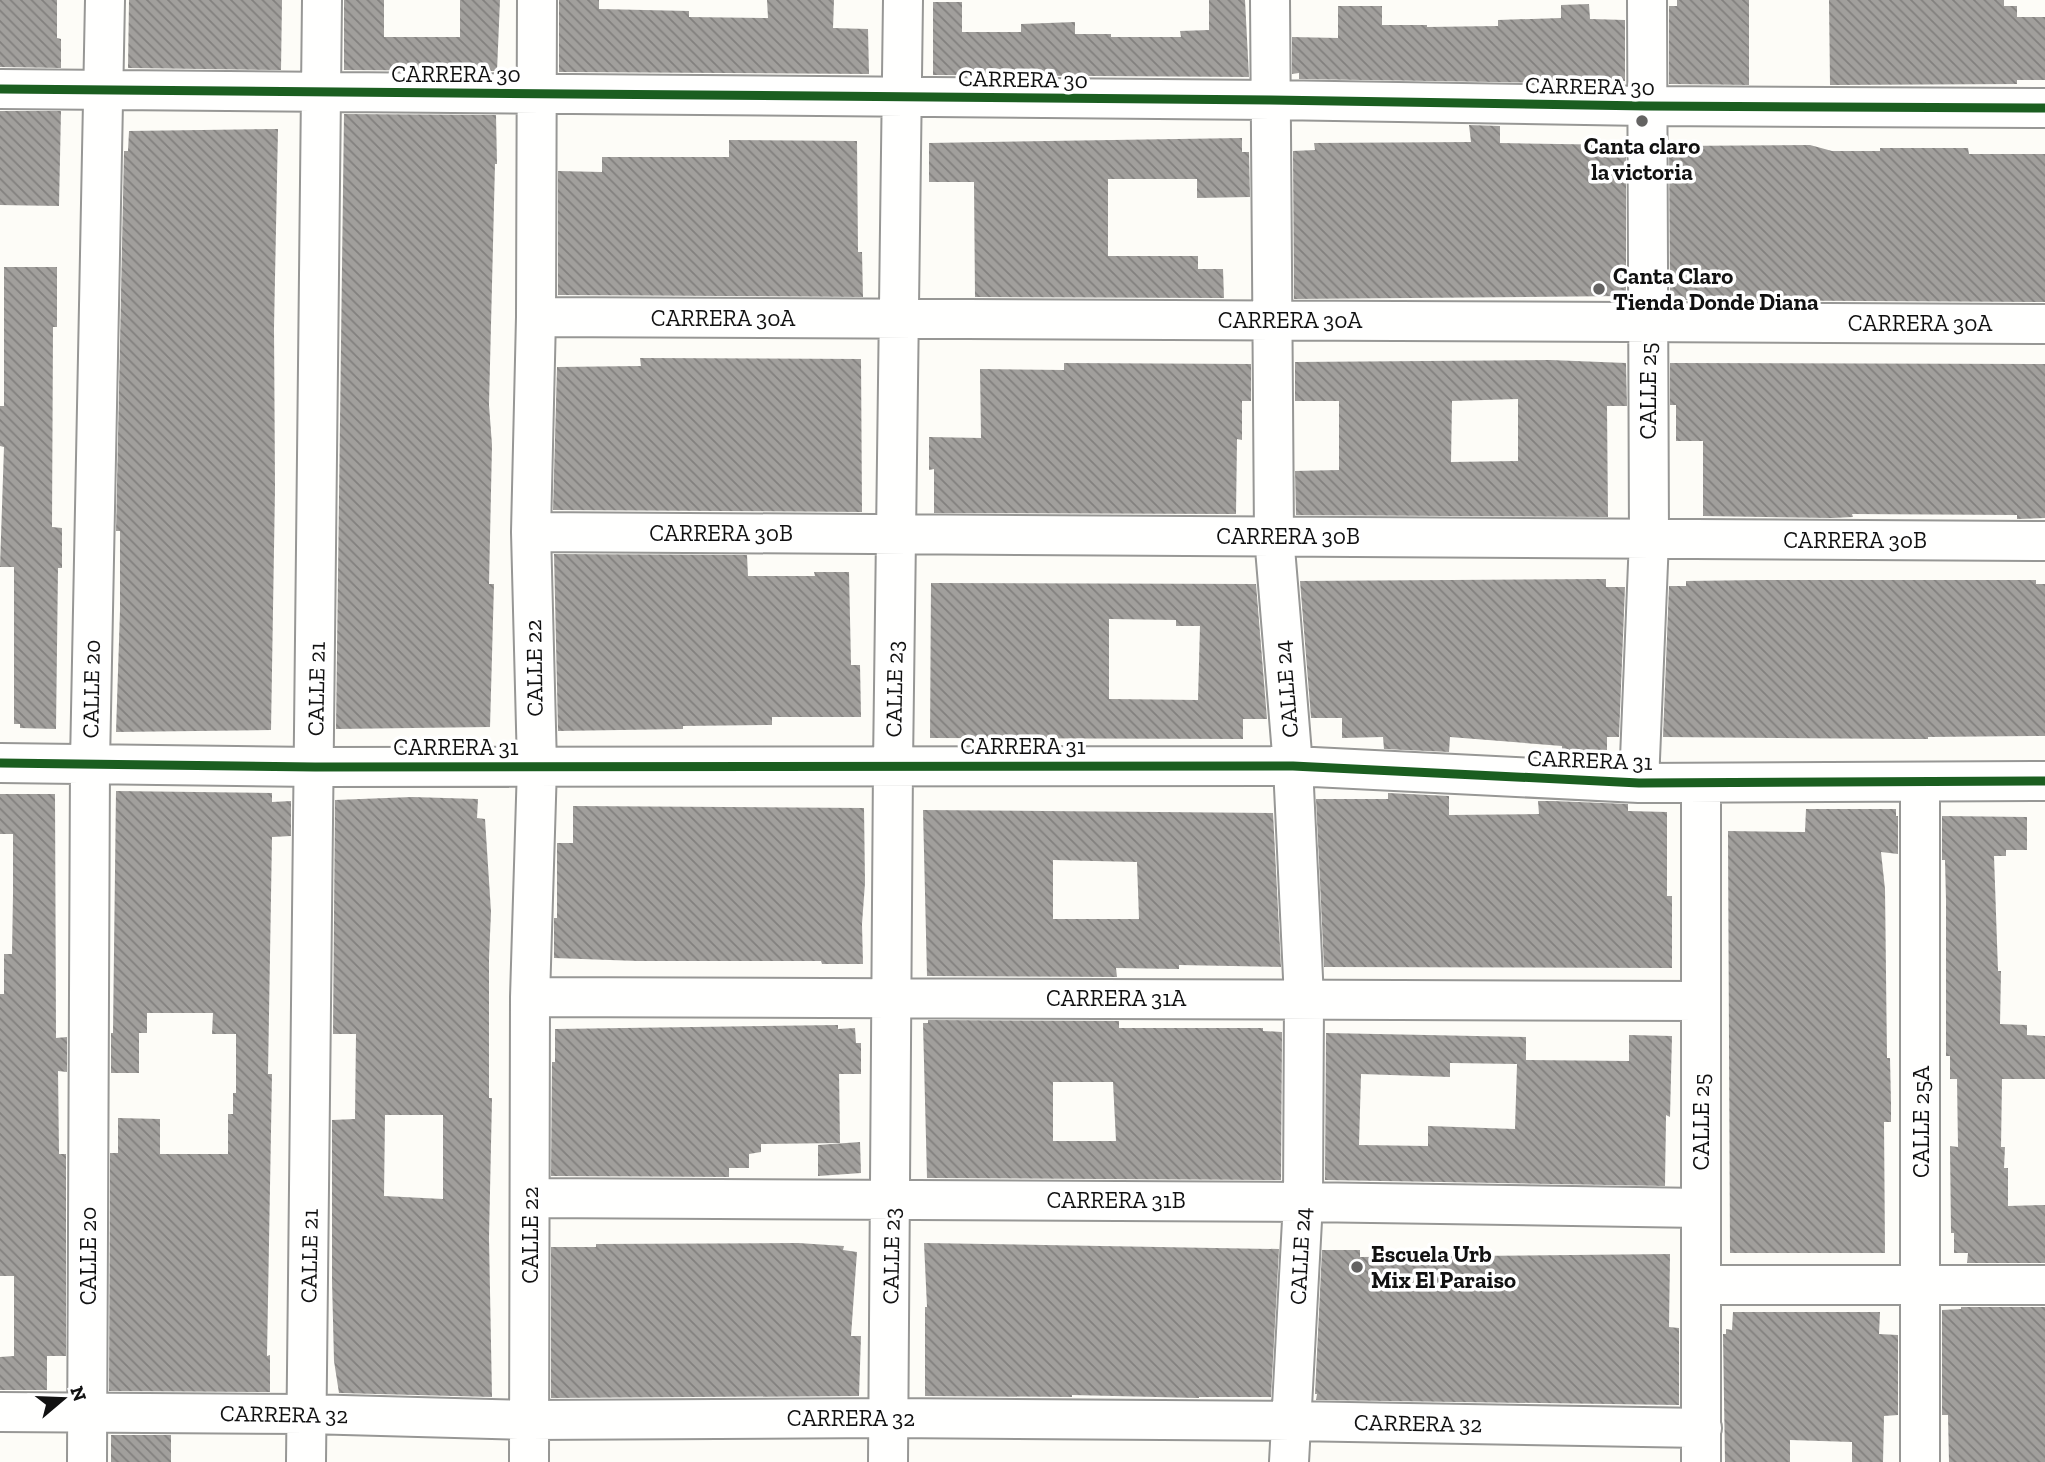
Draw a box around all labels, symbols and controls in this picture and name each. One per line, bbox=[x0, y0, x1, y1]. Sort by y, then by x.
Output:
street label: CARRERA 30 bbox=[391, 60, 521, 88]
street label: CARRERA 30 bbox=[958, 64, 1088, 94]
street label: CARRERA 30 bbox=[1525, 71, 1655, 101]
marker: Canta claro la victoria bbox=[1634, 113, 1650, 129]
place label: Canta claro la victoria bbox=[1584, 132, 1700, 186]
place label: Canta Claro Tienda Donde Diana bbox=[1613, 262, 1819, 316]
marker: Canta Claro Tienda Donde Diana bbox=[1591, 281, 1607, 297]
street label: CARRERA 30A bbox=[651, 304, 796, 332]
street label: CARRERA 30A bbox=[1218, 306, 1363, 334]
street label: CARRERA 30A bbox=[1848, 309, 1993, 337]
street label: CALLE 25 bbox=[1634, 342, 1662, 440]
street label: CARRERA 30B bbox=[649, 519, 793, 547]
street label: CARRERA 30B bbox=[1216, 522, 1360, 550]
street label: CARRERA 30B bbox=[1783, 526, 1927, 554]
street label: CALLE 22 bbox=[519, 619, 549, 717]
street label: CALLE 20 bbox=[76, 639, 106, 739]
street label: CALLE 24 bbox=[1268, 639, 1304, 739]
street label: CALLE 23 bbox=[879, 640, 909, 738]
street label: CALLE 21 bbox=[301, 641, 331, 736]
street label: CARRERA 31 bbox=[960, 732, 1086, 760]
street label: CARRERA 31 bbox=[393, 733, 519, 761]
street label: CARRERA 31 bbox=[1527, 744, 1653, 776]
street label: CARRERA 31A bbox=[1046, 984, 1187, 1012]
street label: CALLE 25A bbox=[1907, 1065, 1935, 1178]
street label: CALLE 25 bbox=[1687, 1073, 1715, 1171]
street label: CALLE 22 bbox=[516, 1186, 544, 1284]
street label: CARRERA 31B bbox=[1046, 1186, 1186, 1214]
street label: CALLE 24 bbox=[1283, 1206, 1317, 1306]
street label: CALLE 20 bbox=[74, 1207, 102, 1305]
street label: CALLE 23 bbox=[876, 1207, 906, 1305]
street label: CALLE 21 bbox=[294, 1208, 324, 1303]
place label: Escuela Urb Mix El Paraiso bbox=[1371, 1240, 1516, 1294]
marker: Escuela Urb Mix El Paraiso bbox=[1349, 1259, 1365, 1275]
north arrow bbox=[28, 1364, 98, 1434]
text: N bbox=[65, 1383, 92, 1404]
street label: CARRERA 32 bbox=[220, 1399, 348, 1429]
street label: CARRERA 32 bbox=[787, 1404, 915, 1432]
street label: CARRERA 32 bbox=[1354, 1408, 1482, 1438]

